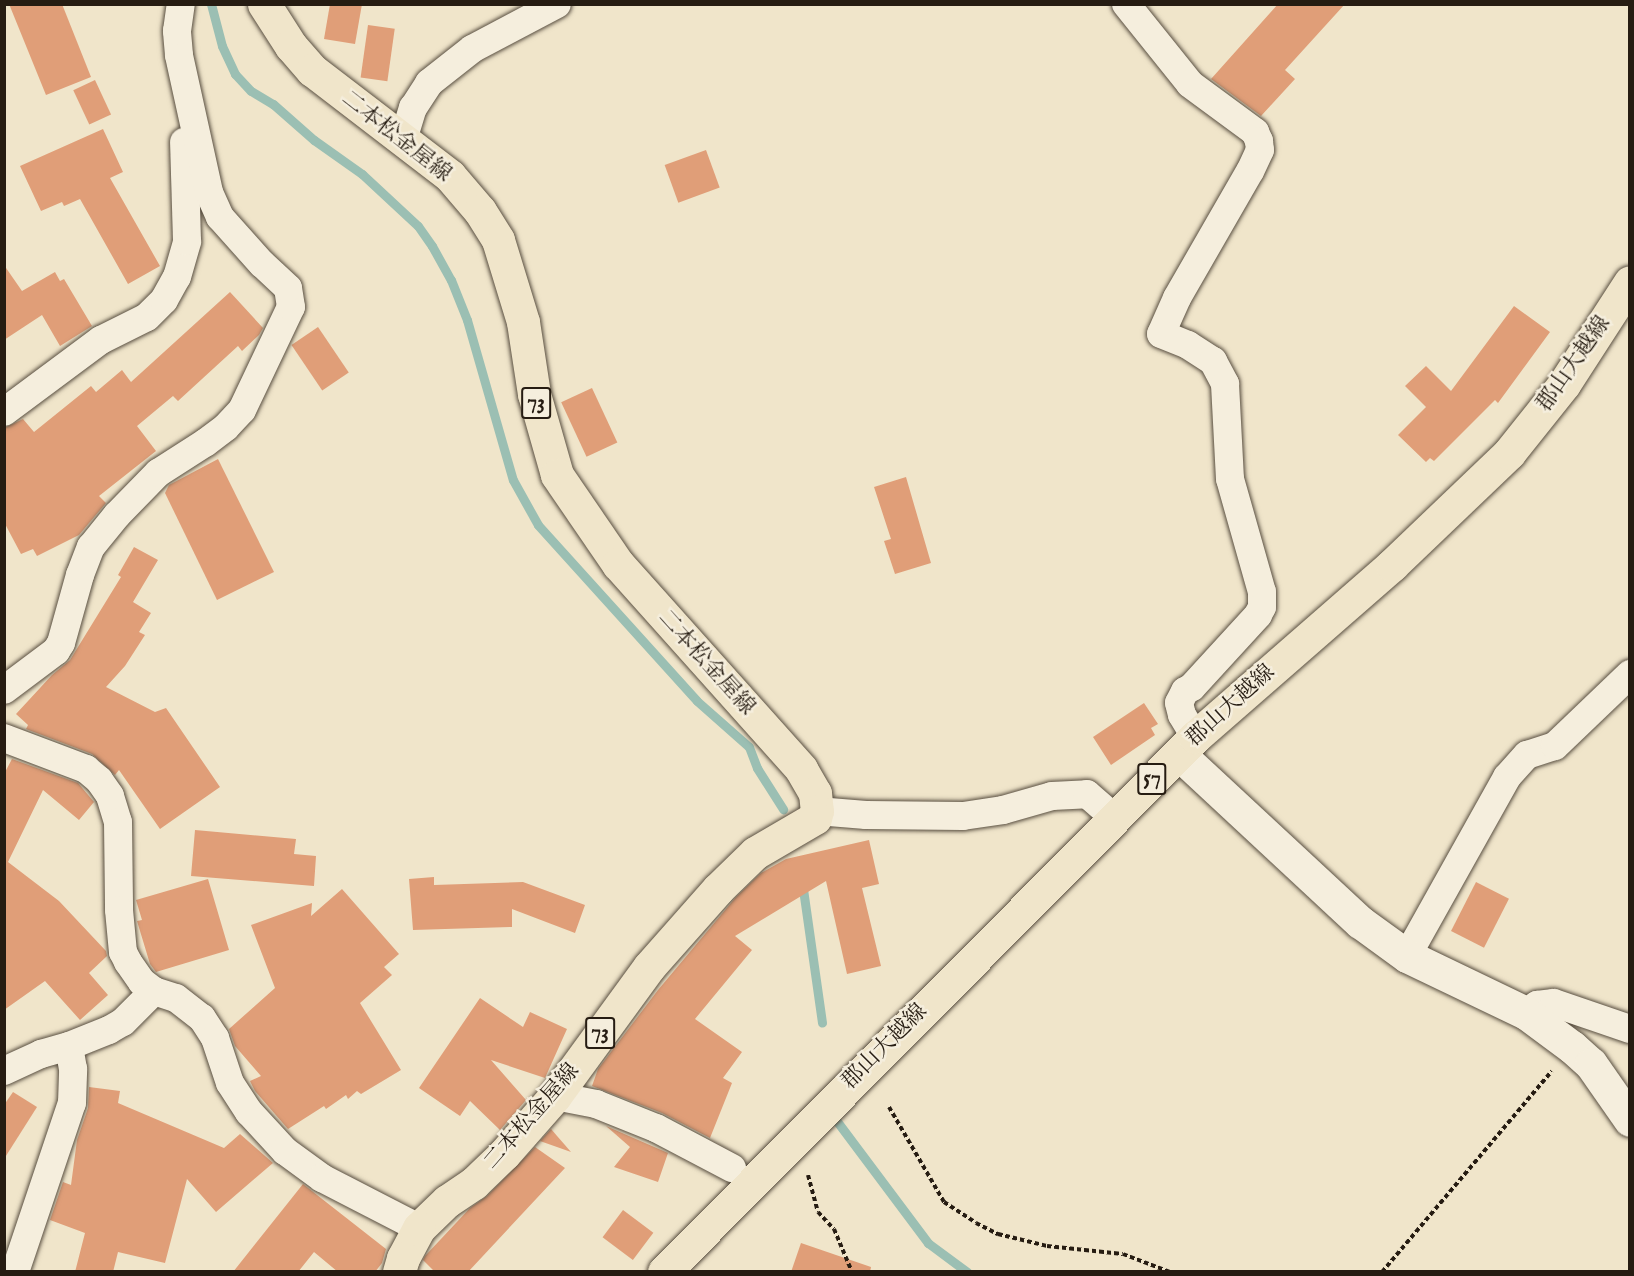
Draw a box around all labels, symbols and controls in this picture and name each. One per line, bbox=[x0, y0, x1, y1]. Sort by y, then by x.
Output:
street label: 二本松金屋線 bbox=[336, 86, 456, 188]
street label: 郡山大越線 bbox=[1532, 311, 1616, 417]
road number: 73 bbox=[521, 385, 551, 421]
street label: 二本松金屋線 bbox=[652, 605, 760, 721]
street label: 郡山大越線 bbox=[1181, 659, 1281, 753]
road number: 57 bbox=[1137, 761, 1167, 797]
street label: 郡山大越線 bbox=[837, 999, 933, 1095]
road number: 73 bbox=[585, 1015, 615, 1051]
street label: 二本松金屋線 bbox=[479, 1059, 585, 1175]

